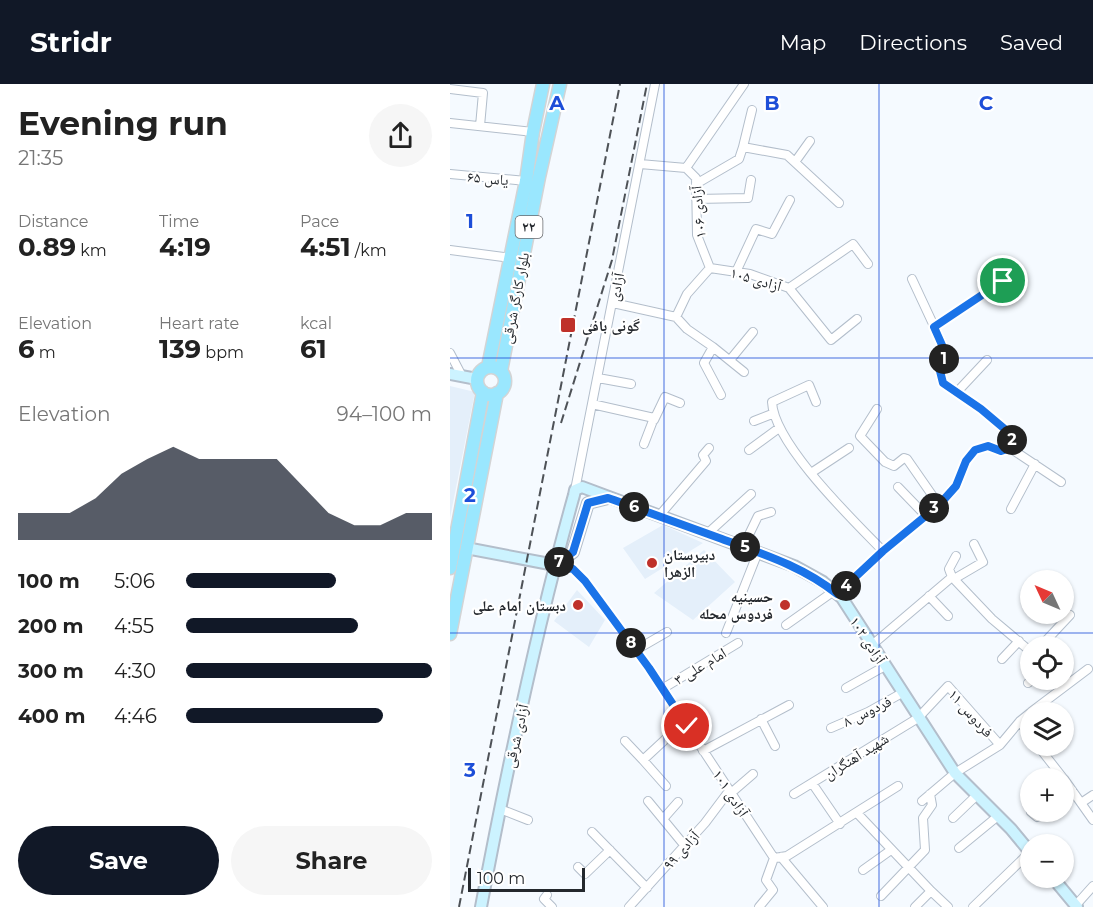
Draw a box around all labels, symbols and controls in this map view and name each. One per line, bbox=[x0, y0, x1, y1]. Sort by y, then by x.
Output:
text: Stridr bbox=[30, 25, 112, 59]
text: Map bbox=[780, 30, 826, 55]
text: Directions bbox=[859, 30, 967, 55]
text: Saved bbox=[1000, 30, 1063, 55]
text: A bbox=[548, 91, 565, 115]
text: B bbox=[764, 91, 780, 115]
text: C bbox=[979, 91, 994, 115]
text: Evening run bbox=[18, 103, 228, 143]
button: share bbox=[369, 104, 432, 167]
text: 21:35 bbox=[18, 146, 63, 170]
street label: یاس ۶۵ bbox=[466, 167, 510, 190]
street label: آزادی ۱۰۶ bbox=[686, 184, 711, 239]
text: 1 bbox=[466, 209, 474, 233]
text: Distance bbox=[18, 212, 88, 231]
text: Time bbox=[159, 212, 199, 231]
text: Pace bbox=[300, 212, 339, 231]
road number: ۲۲ bbox=[516, 216, 542, 238]
text: 0.89 bbox=[18, 231, 76, 263]
text: 4:19 bbox=[159, 231, 211, 263]
text: 4:51 bbox=[300, 231, 351, 263]
text: km bbox=[76, 241, 107, 260]
text: /km bbox=[351, 241, 387, 260]
street label: بلوار کارگر شرقی bbox=[497, 251, 534, 345]
pin bbox=[977, 255, 1028, 306]
street label: آزادی ۱۰۵ bbox=[728, 263, 785, 297]
icon: arrive bbox=[986, 264, 1019, 297]
street label: آزادی bbox=[604, 270, 629, 303]
text: Elevation bbox=[18, 314, 92, 333]
text: Heart rate bbox=[159, 314, 239, 333]
text: kcal bbox=[300, 314, 332, 333]
marker: گونی بافی bbox=[559, 316, 577, 334]
place label: گونی بافی bbox=[582, 316, 640, 335]
text: 6 bbox=[18, 333, 35, 365]
text: 139 bbox=[159, 333, 201, 365]
text: 61 bbox=[300, 333, 327, 365]
text: m bbox=[35, 343, 56, 362]
text: bpm bbox=[201, 343, 244, 362]
pin: 1 bbox=[929, 344, 959, 374]
text: 1 bbox=[941, 349, 947, 368]
text: Elevation bbox=[18, 402, 110, 426]
text: 94–100 m bbox=[337, 402, 432, 426]
pin: 2 bbox=[997, 425, 1027, 455]
text: 2 bbox=[1007, 430, 1017, 449]
text: 2 bbox=[464, 483, 476, 507]
pin: 6 bbox=[619, 492, 649, 522]
pin: 3 bbox=[919, 493, 949, 523]
text: 6 bbox=[629, 497, 639, 516]
text: 3 bbox=[929, 498, 939, 517]
pin: 5 bbox=[730, 532, 760, 562]
text: 5 bbox=[740, 537, 750, 556]
place label: دبیرستان الزهرا bbox=[664, 545, 715, 581]
pin: 7 bbox=[544, 547, 574, 577]
text: 7 bbox=[554, 552, 564, 571]
marker: دبیرستان الزهرا bbox=[645, 556, 659, 570]
text: 100 m bbox=[18, 569, 80, 593]
text: 5:06 bbox=[114, 569, 155, 593]
north arrow bbox=[1020, 570, 1074, 624]
map controls bbox=[1020, 570, 1074, 888]
pin: 4 bbox=[831, 571, 861, 601]
text: 4 bbox=[840, 576, 852, 595]
place label: حسینیه فردوس محله bbox=[699, 587, 773, 623]
place label: دبستان امام علی bbox=[473, 596, 566, 616]
marker: دبستان امام علی bbox=[571, 598, 585, 612]
marker: حسینیه فردوس محله bbox=[778, 598, 792, 612]
street label: آزادی ۱۰۲ bbox=[845, 613, 891, 669]
text: 200 m bbox=[18, 614, 84, 638]
text: 4:55 bbox=[114, 614, 154, 638]
pin: 8 bbox=[616, 628, 646, 658]
text: 8 bbox=[626, 633, 636, 652]
button: locate bbox=[1020, 636, 1074, 690]
street label: امام علی ۳ bbox=[670, 643, 730, 690]
text: 300 m bbox=[18, 659, 84, 683]
text: 4:30 bbox=[114, 659, 156, 683]
street label: فردوس ۱۱ bbox=[944, 685, 998, 742]
street label: فردوس ۸ bbox=[840, 691, 895, 732]
pin bbox=[661, 700, 712, 751]
street label: آزادی شرقی bbox=[499, 701, 534, 770]
button: layers bbox=[1020, 702, 1074, 756]
text: 400 m bbox=[18, 704, 86, 728]
text: 4:46 bbox=[114, 704, 157, 728]
icon: check bbox=[670, 709, 703, 742]
street label: شهید آهنگران bbox=[820, 729, 893, 784]
text: 3 bbox=[463, 758, 476, 782]
street label: آزادی ۱۰۱ bbox=[708, 766, 754, 822]
button: + bbox=[1020, 768, 1074, 822]
button: Save bbox=[18, 826, 219, 895]
button: Share bbox=[231, 826, 432, 895]
street label: آزادی ٩٩ bbox=[659, 826, 705, 874]
button: − bbox=[1020, 834, 1074, 888]
scale bar bbox=[468, 865, 585, 892]
text: 100 m bbox=[477, 869, 525, 888]

